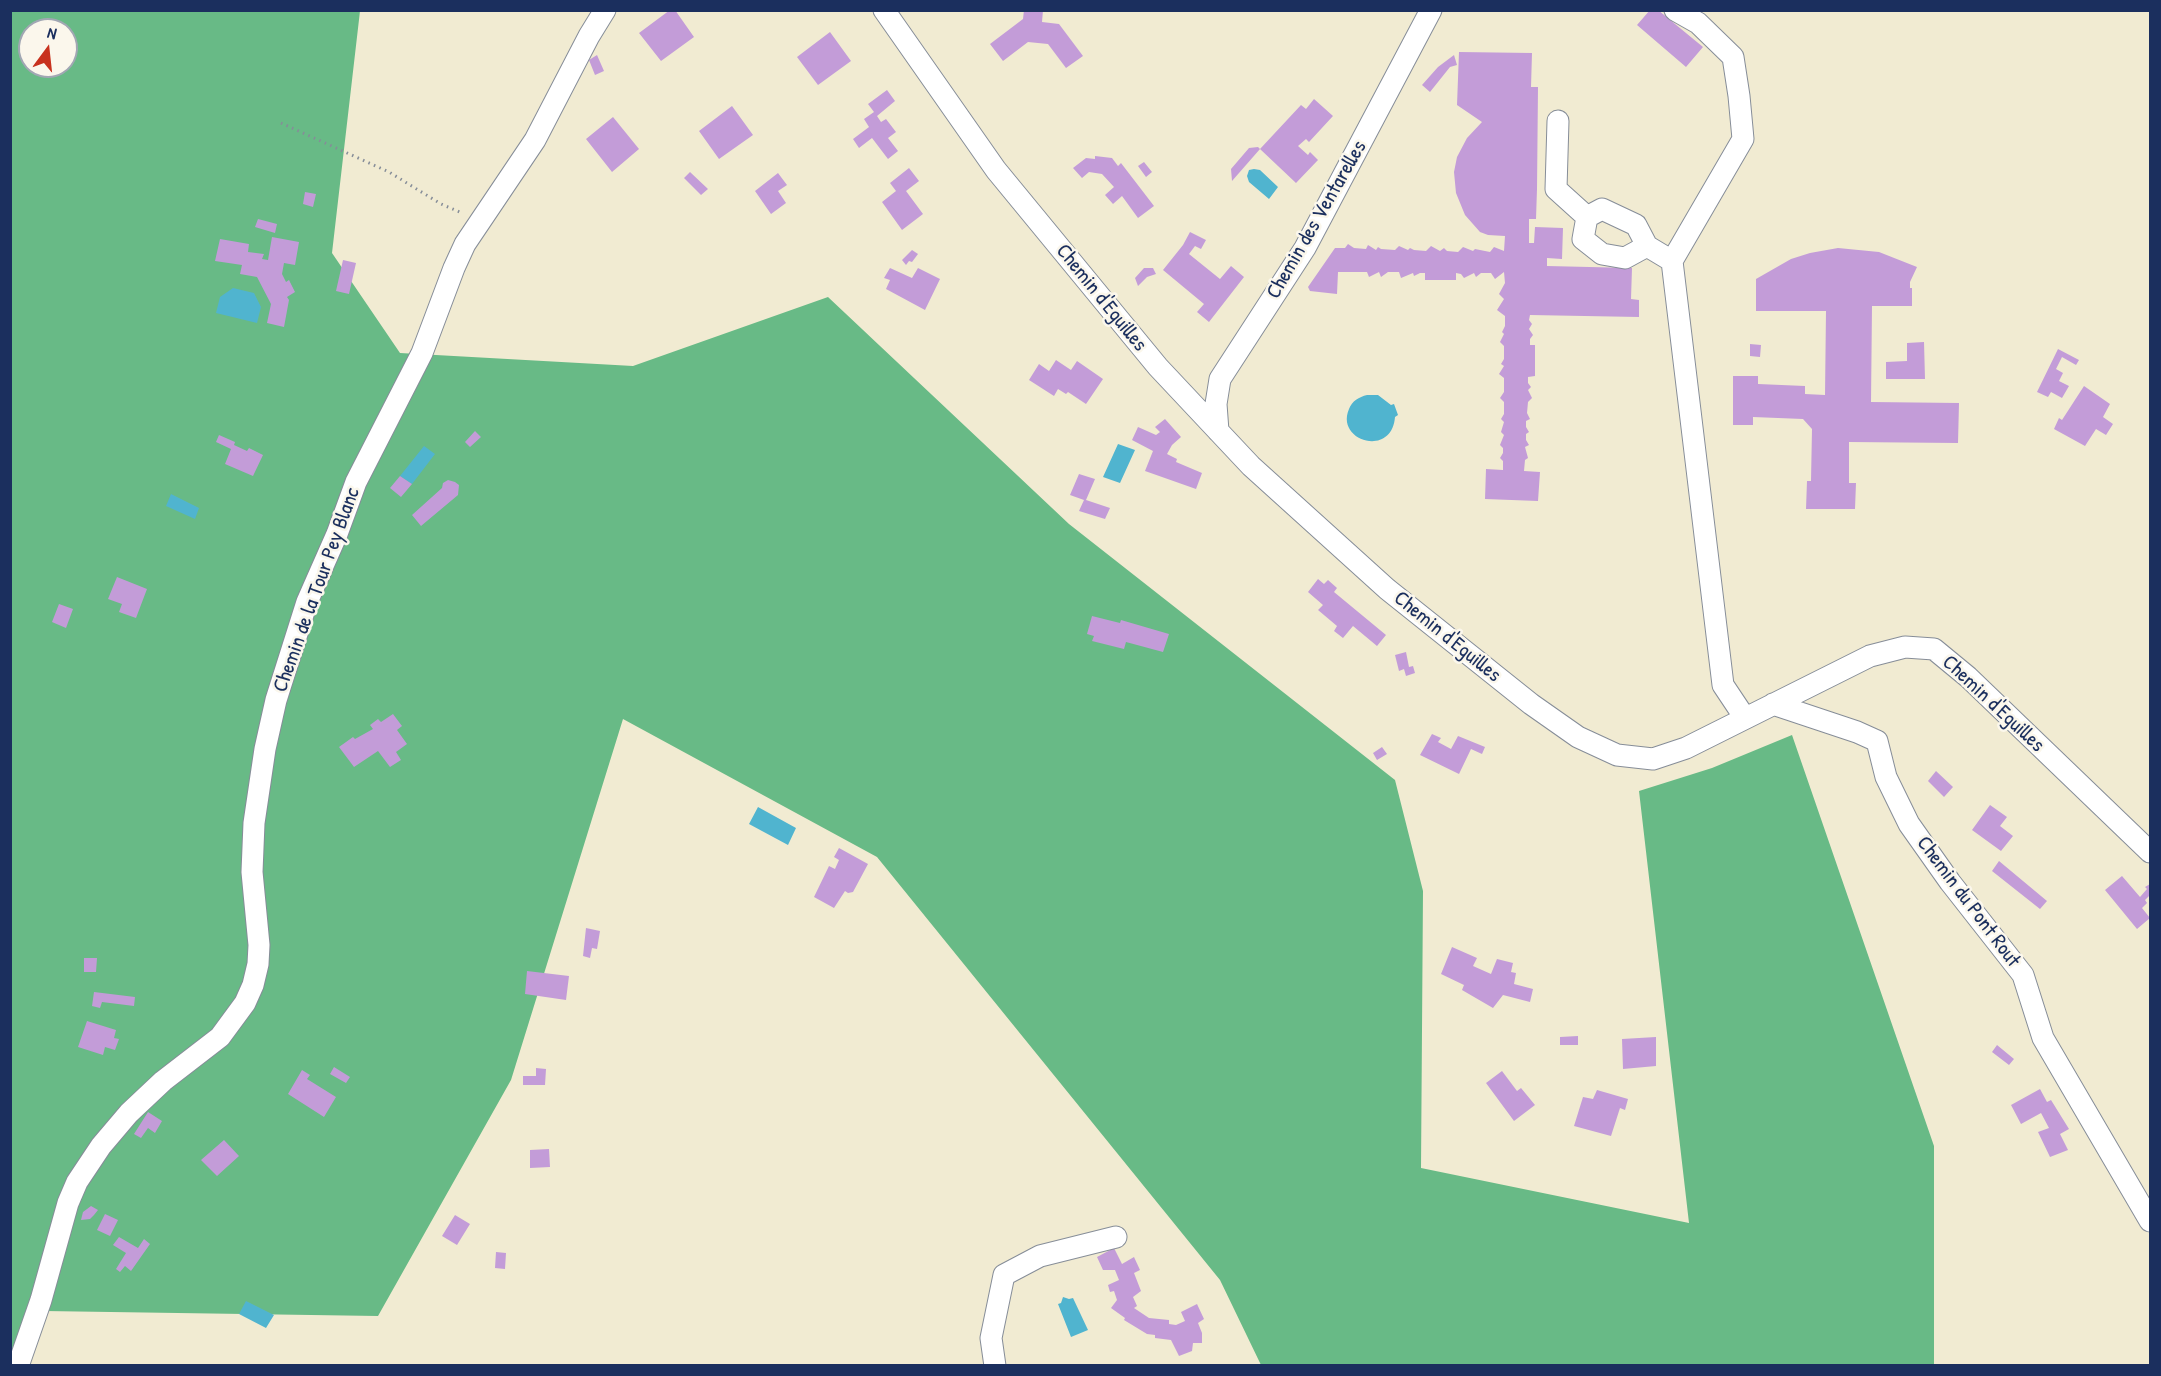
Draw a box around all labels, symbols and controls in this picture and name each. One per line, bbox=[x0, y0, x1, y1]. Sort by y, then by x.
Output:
north arrow bbox=[18, 18, 78, 78]
text: N bbox=[45, 21, 59, 44]
street label: Chemin des Ventarelles bbox=[1261, 136, 1373, 304]
street label: Chemin d'Eguilles bbox=[1050, 239, 1152, 357]
street label: Chemin de la Tour Pey Blanc bbox=[268, 484, 366, 696]
street label: Chemin d'Eguilles bbox=[1388, 586, 1506, 688]
street label: Chemin d'Eguilles bbox=[1937, 650, 2049, 758]
street label: Chemin du Pont Rout bbox=[1911, 832, 2025, 972]

